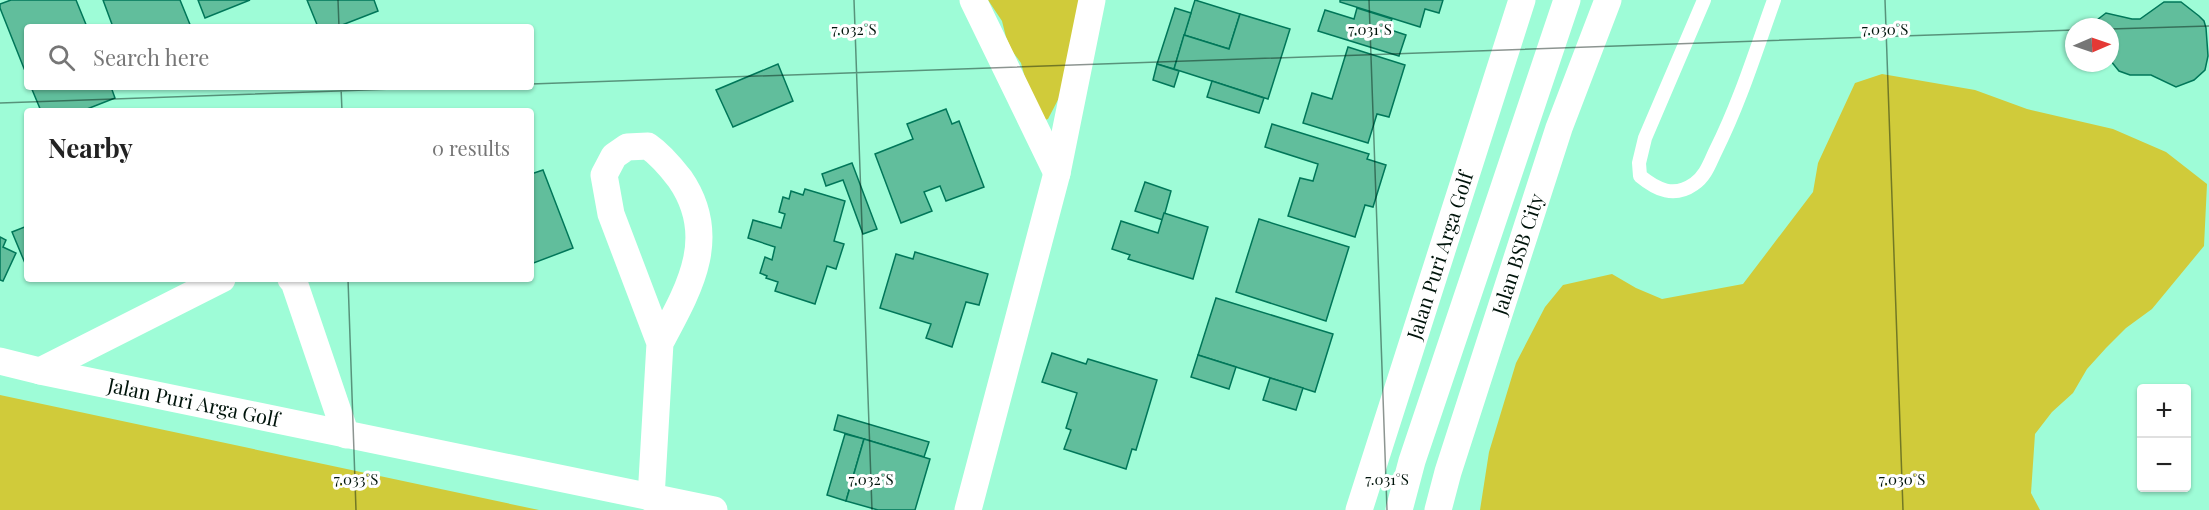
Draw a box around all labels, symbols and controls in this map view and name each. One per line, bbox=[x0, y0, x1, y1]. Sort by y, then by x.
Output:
north arrow bbox=[2065, 18, 2119, 72]
text: 7.032°S bbox=[831, 19, 877, 39]
text: 7.031°S bbox=[1348, 19, 1392, 39]
text: 7.030°S bbox=[1862, 19, 1908, 39]
search box bbox=[24, 24, 534, 90]
icon: search bbox=[45, 41, 78, 74]
text: Search here bbox=[93, 42, 209, 72]
text: Nearby bbox=[48, 130, 133, 165]
text: 0 results bbox=[432, 134, 510, 161]
street label: Jalan Puri Arga Golf bbox=[1399, 166, 1479, 344]
street label: Jalan BSB City bbox=[1484, 190, 1549, 319]
street label: Jalan Puri Arga Golf bbox=[104, 370, 284, 432]
map controls bbox=[2137, 384, 2191, 492]
button: + bbox=[2137, 384, 2191, 438]
button: − bbox=[2137, 438, 2191, 492]
text: 7.033°S bbox=[334, 469, 378, 489]
text: 7.032°S bbox=[848, 469, 894, 489]
text: 7.031°S bbox=[1365, 469, 1409, 489]
text: 7.030°S bbox=[1879, 469, 1925, 489]

